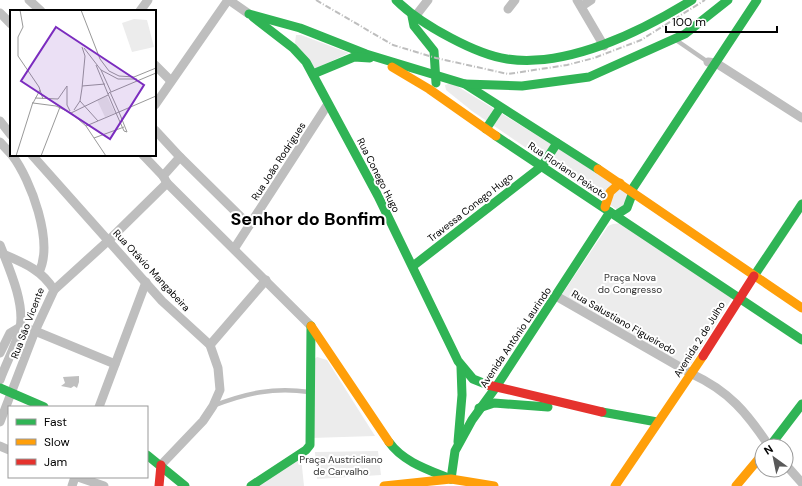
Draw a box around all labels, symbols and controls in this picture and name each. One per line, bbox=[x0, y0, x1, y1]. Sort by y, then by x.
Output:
scale bar bbox=[666, 8, 777, 34]
inset map bbox=[10, 10, 156, 156]
text: 100 m bbox=[672, 14, 706, 30]
street label: Rua João Rodrigues bbox=[248, 120, 309, 203]
street label: Rua Conego Hugo bbox=[354, 136, 403, 215]
street label: Rua Floriano Peixoto bbox=[526, 139, 610, 202]
street label: Travessa Conego Hugo bbox=[425, 170, 516, 245]
district label: Senhor do Bonfim bbox=[231, 207, 386, 231]
street label: Rua Otávio Mangabeira bbox=[110, 227, 193, 314]
park label: Praça Nova do Congresso bbox=[598, 271, 662, 296]
street label: Avenida Antônio Laurindo bbox=[477, 284, 554, 390]
street label: Rua São Vicente bbox=[8, 285, 47, 361]
street label: Rua Salustiano Figueiredo bbox=[569, 287, 678, 358]
street label: Avenida 2 de Julho bbox=[671, 299, 728, 380]
legend bbox=[8, 406, 148, 478]
text: Fast bbox=[44, 414, 67, 430]
text: Slow bbox=[44, 434, 70, 450]
north arrow bbox=[754, 438, 794, 478]
text: N bbox=[761, 442, 776, 458]
park label: Praça Austricliano de Carvalho bbox=[299, 453, 383, 478]
text: Jam bbox=[44, 454, 67, 470]

